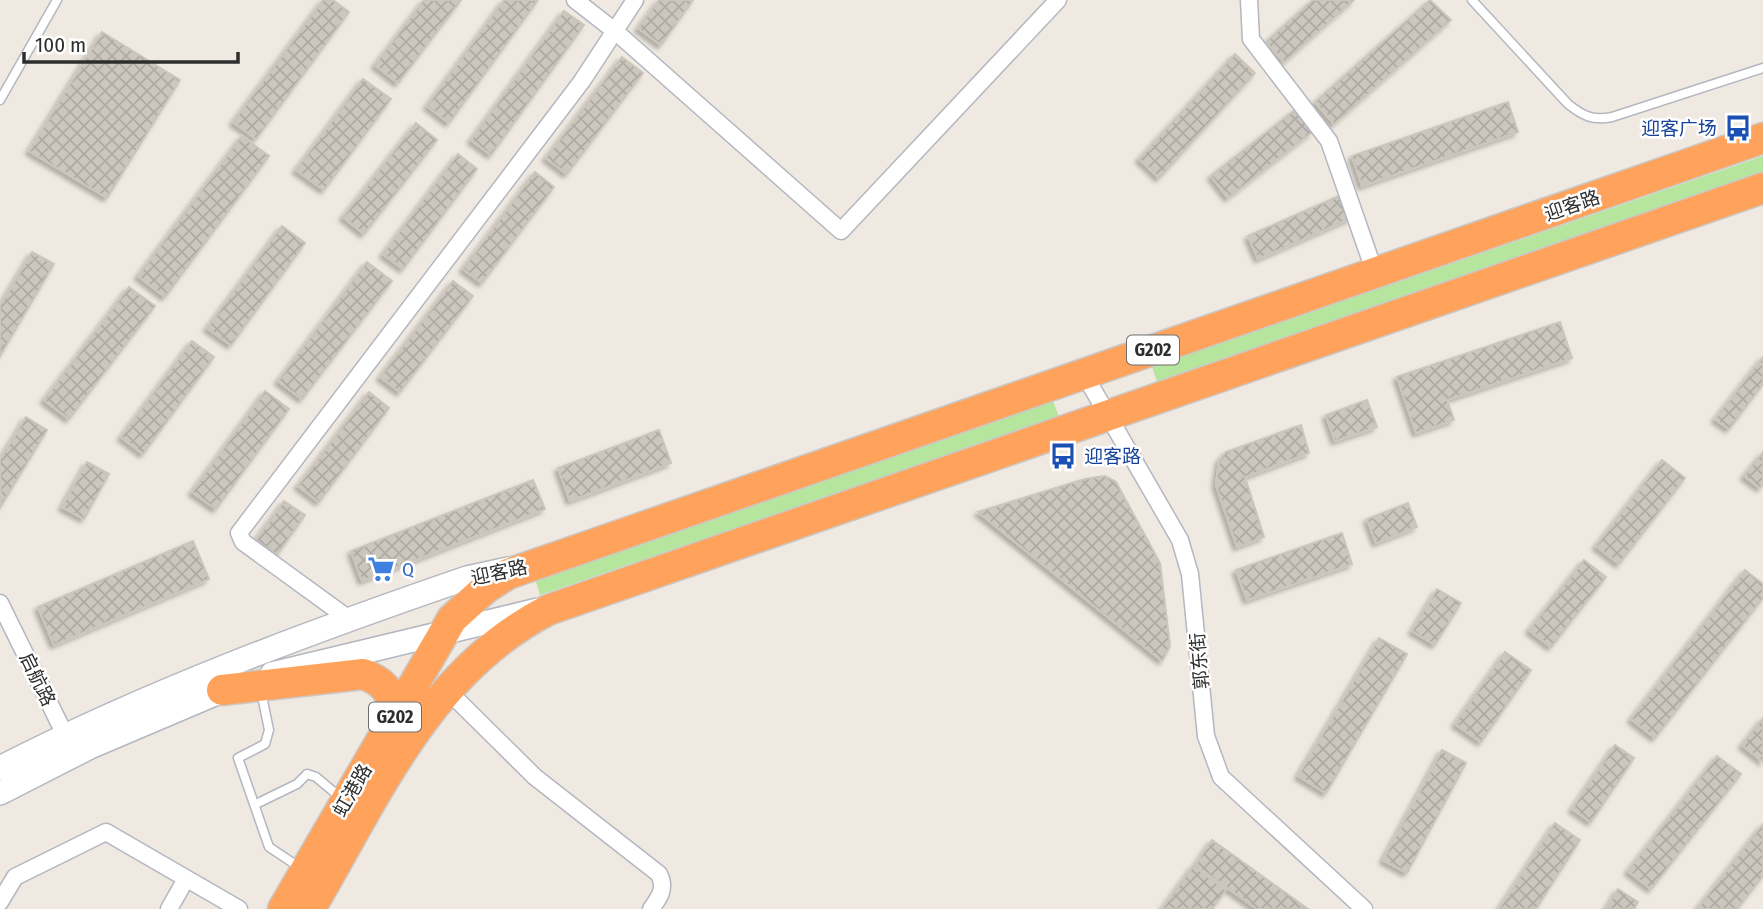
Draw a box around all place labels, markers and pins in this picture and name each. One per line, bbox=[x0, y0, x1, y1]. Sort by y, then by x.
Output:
bus stop icon: 迎客广场 bbox=[1723, 113, 1753, 143]
place label: 迎客广场 bbox=[1641, 117, 1717, 140]
bus stop icon: 迎客路 bbox=[1048, 441, 1078, 471]
place label: 迎客路 bbox=[1084, 445, 1141, 468]
supermarket icon: Q bbox=[366, 554, 396, 584]
place label: Q bbox=[402, 558, 414, 581]

